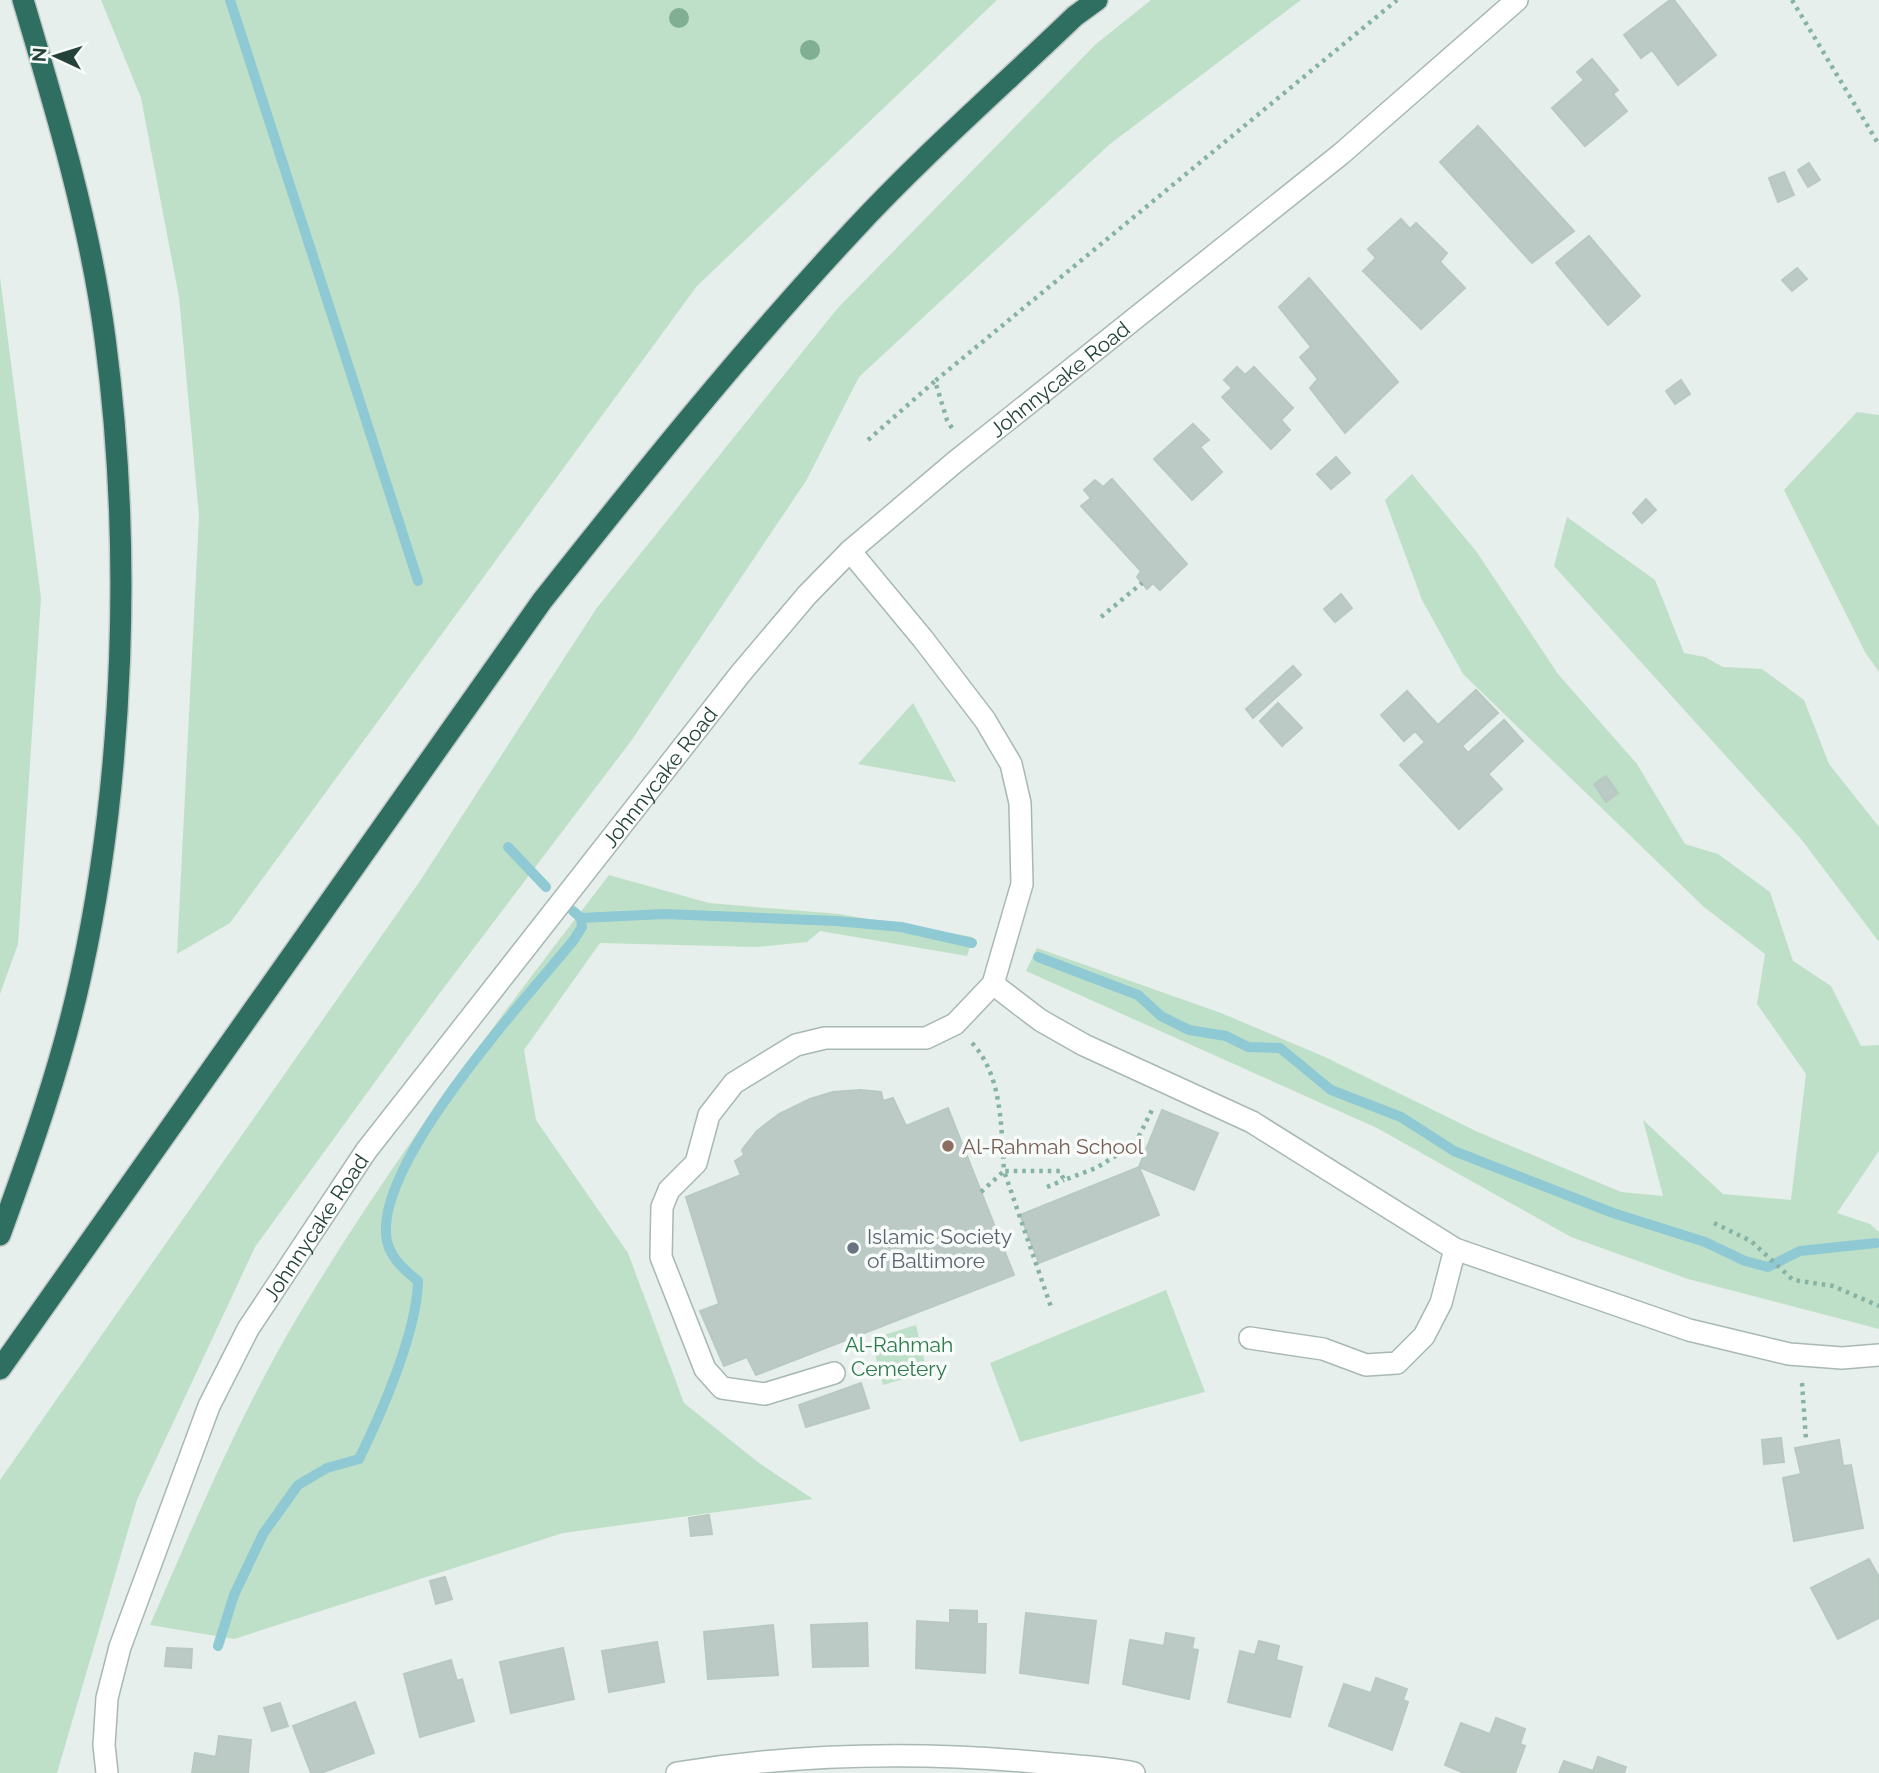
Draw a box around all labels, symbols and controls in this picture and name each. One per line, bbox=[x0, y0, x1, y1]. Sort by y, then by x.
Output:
north arrow bbox=[21, 21, 91, 91]
text: N bbox=[28, 47, 51, 63]
street label: Johnnycake Road bbox=[984, 315, 1134, 442]
street label: Johnnycake Road bbox=[597, 702, 722, 852]
place label: Al-Rahmah School bbox=[962, 1134, 1143, 1159]
marker: Al-Rahmah School bbox=[940, 1138, 956, 1154]
street label: Johnnycake Road bbox=[258, 1149, 373, 1306]
place label: Islamic Society of Baltimore bbox=[867, 1224, 1012, 1273]
marker: Islamic Society of Baltimore bbox=[845, 1240, 861, 1256]
park label: Al-Rahmah Cemetery bbox=[845, 1332, 953, 1381]

